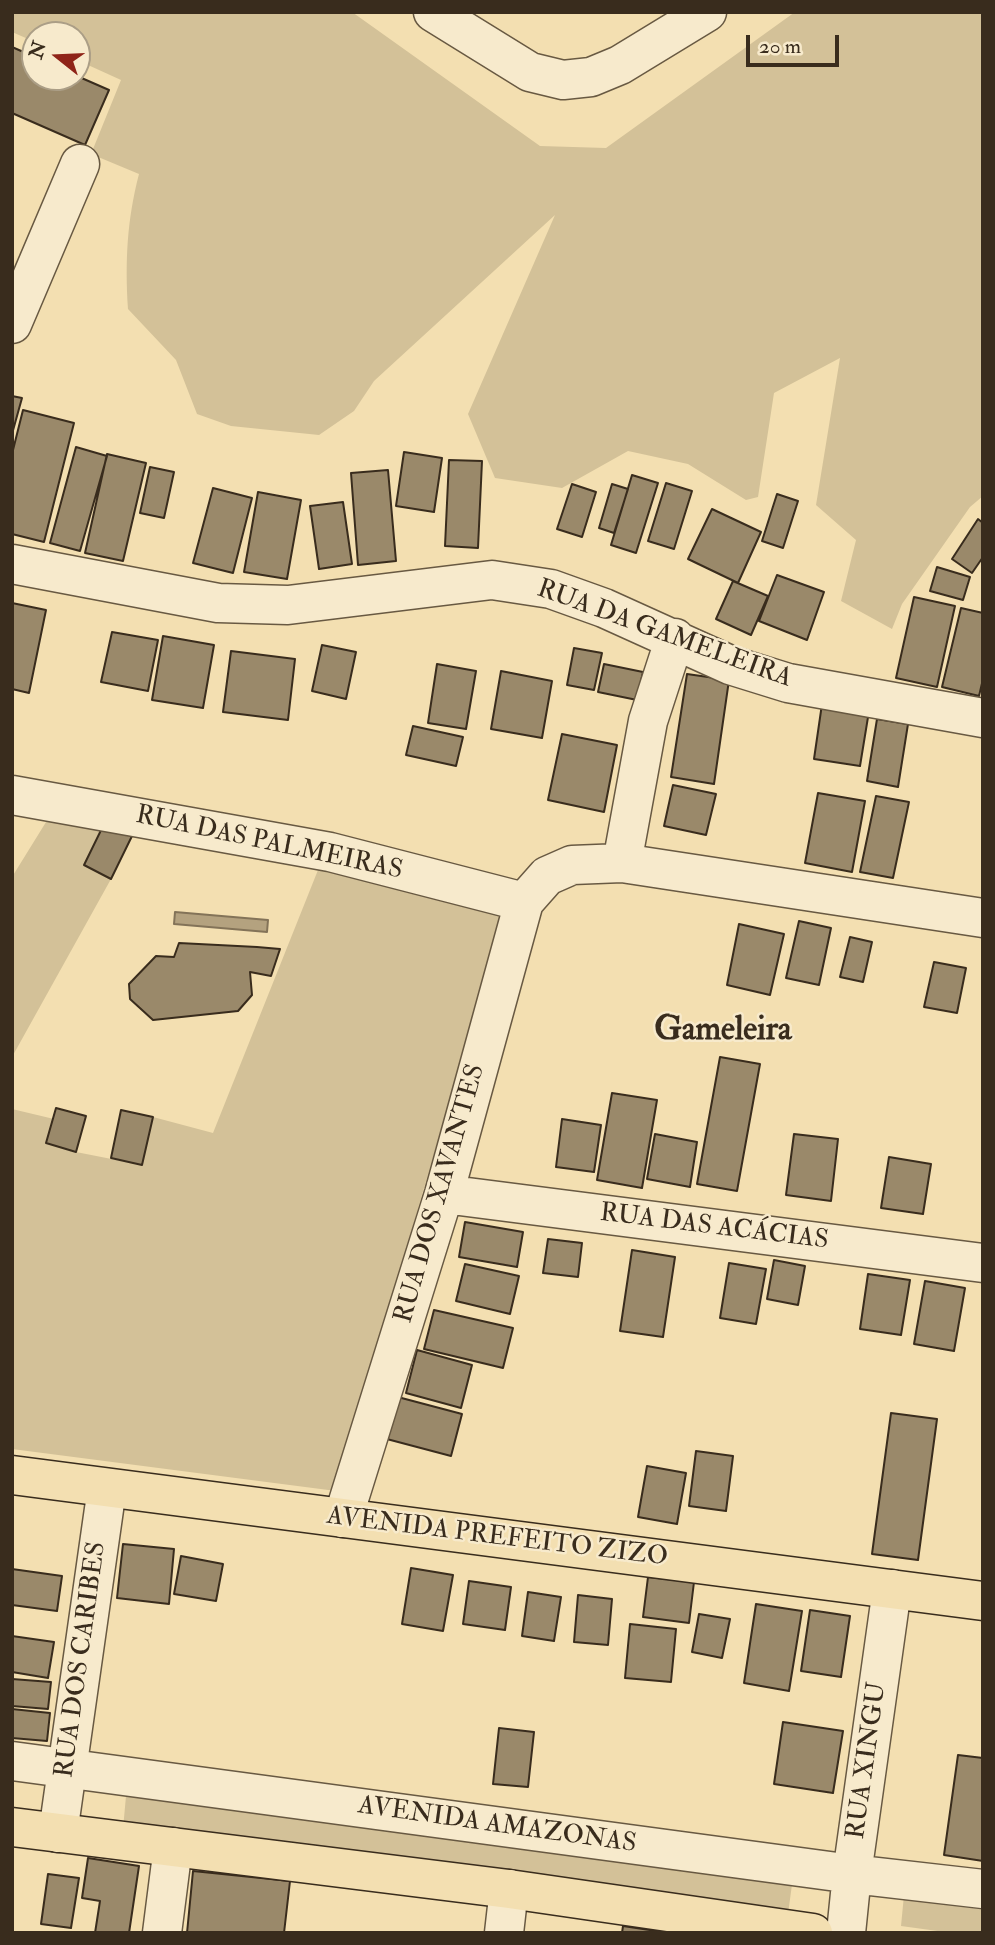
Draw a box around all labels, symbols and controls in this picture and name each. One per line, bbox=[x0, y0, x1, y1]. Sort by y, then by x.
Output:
north arrow bbox=[21, 21, 91, 91]
scale bar bbox=[750, 21, 843, 65]
text: 20 m bbox=[759, 33, 801, 60]
text: N bbox=[24, 38, 52, 62]
street label: RUA DA GAMELEIRA bbox=[532, 574, 796, 696]
street label: RUA DAS PALMEIRAS bbox=[133, 800, 405, 888]
district label: Gameleira bbox=[654, 1012, 792, 1052]
street label: RUA DOS XAVANTES bbox=[389, 1061, 493, 1327]
street label: RUA DAS ACÁCIAS bbox=[598, 1198, 830, 1258]
street label: AVENIDA PREFEITO ZIZO bbox=[325, 1502, 669, 1574]
street label: RUA DOS CARIBES bbox=[50, 1540, 114, 1780]
street label: RUA XINGU bbox=[842, 1681, 894, 1841]
street label: AVENIDA AMAZONAS bbox=[356, 1791, 638, 1861]

